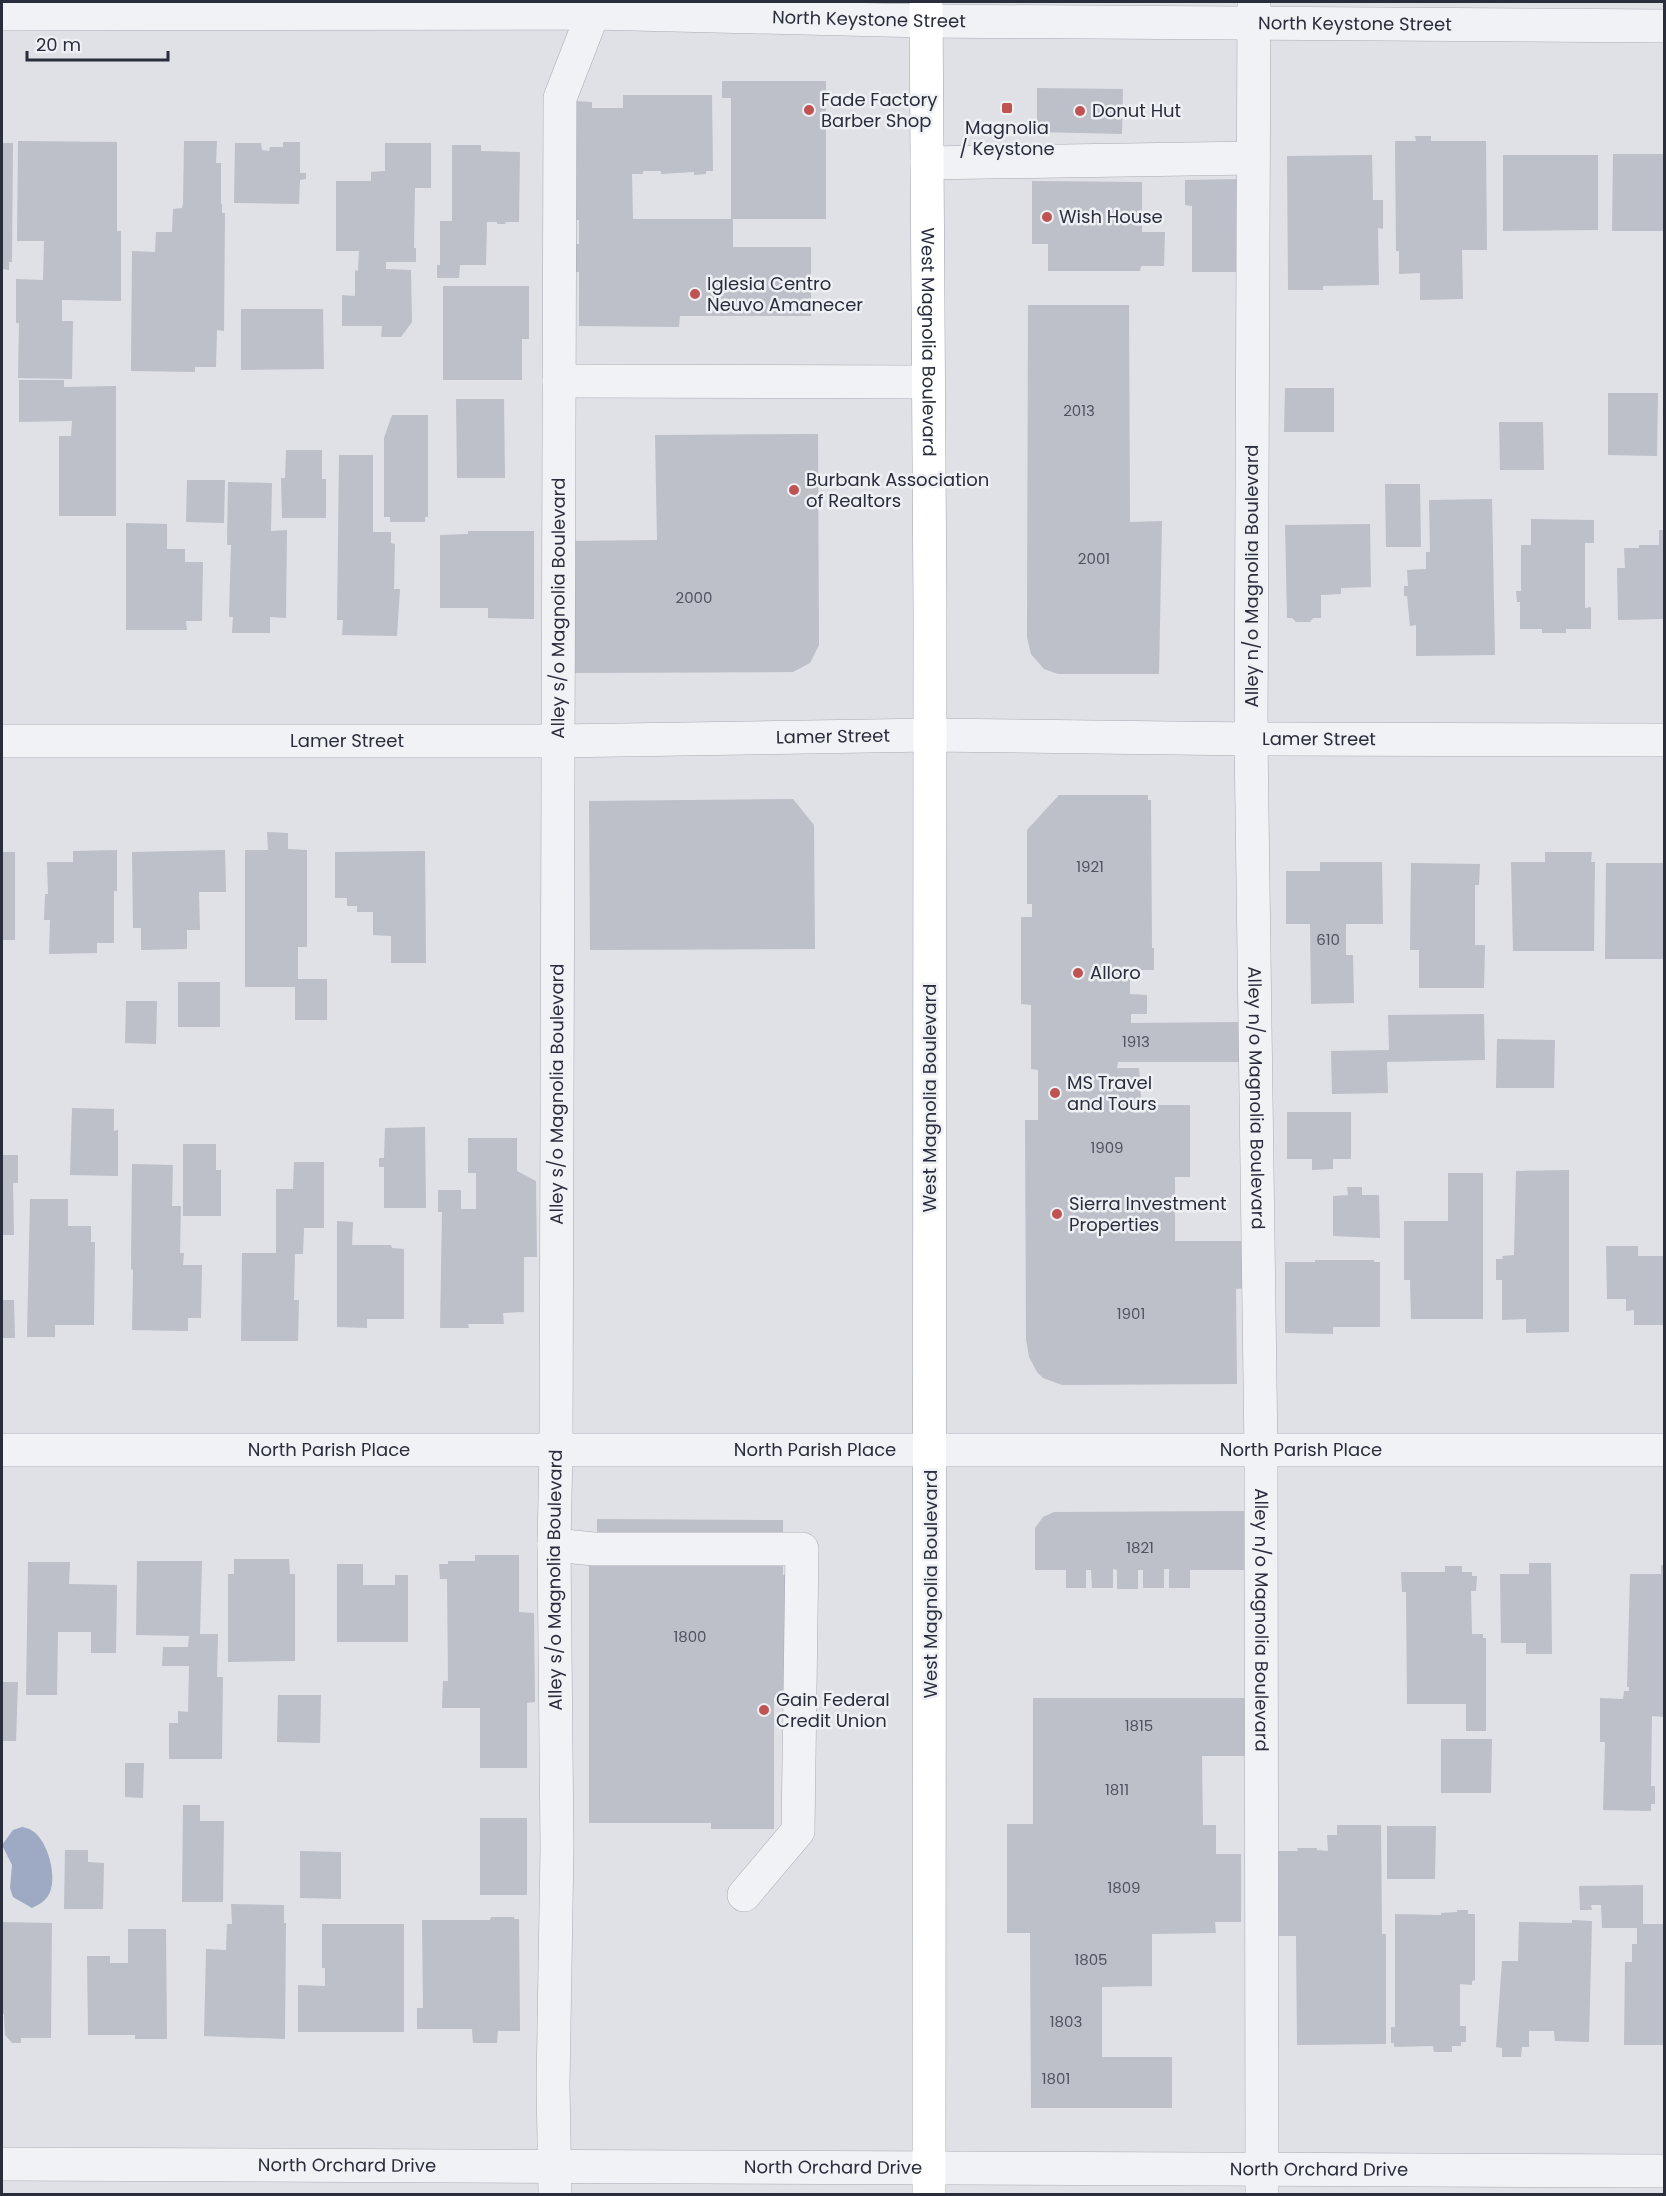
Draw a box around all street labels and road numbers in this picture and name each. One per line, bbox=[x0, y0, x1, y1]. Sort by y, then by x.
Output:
street label: North Keystone Street bbox=[772, 4, 966, 33]
street label: North Keystone Street bbox=[1258, 10, 1452, 37]
street label: West Magnolia Boulevard bbox=[915, 227, 942, 457]
street label: Alley n/o Magnolia Boulevard bbox=[1239, 444, 1264, 708]
street label: Alley s/o Magnolia Boulevard bbox=[545, 477, 571, 739]
street label: Lamer Street bbox=[776, 723, 890, 749]
street label: Lamer Street bbox=[1262, 726, 1376, 751]
street label: Lamer Street bbox=[290, 728, 404, 753]
street label: Alley s/o Magnolia Boulevard bbox=[544, 963, 569, 1225]
street label: Alley n/o Magnolia Boulevard bbox=[1242, 966, 1271, 1230]
street label: West Magnolia Boulevard bbox=[917, 984, 942, 1213]
street label: North Parish Place bbox=[248, 1437, 410, 1462]
street label: North Parish Place bbox=[734, 1437, 896, 1462]
street label: North Parish Place bbox=[1220, 1437, 1382, 1462]
street label: Alley s/o Magnolia Boulevard bbox=[541, 1449, 568, 1711]
street label: West Magnolia Boulevard bbox=[918, 1470, 943, 1699]
street label: Alley n/o Magnolia Boulevard bbox=[1249, 1488, 1274, 1752]
street label: North Orchard Drive bbox=[258, 2152, 436, 2178]
street label: North Orchard Drive bbox=[744, 2154, 922, 2180]
street label: North Orchard Drive bbox=[1230, 2156, 1408, 2182]

